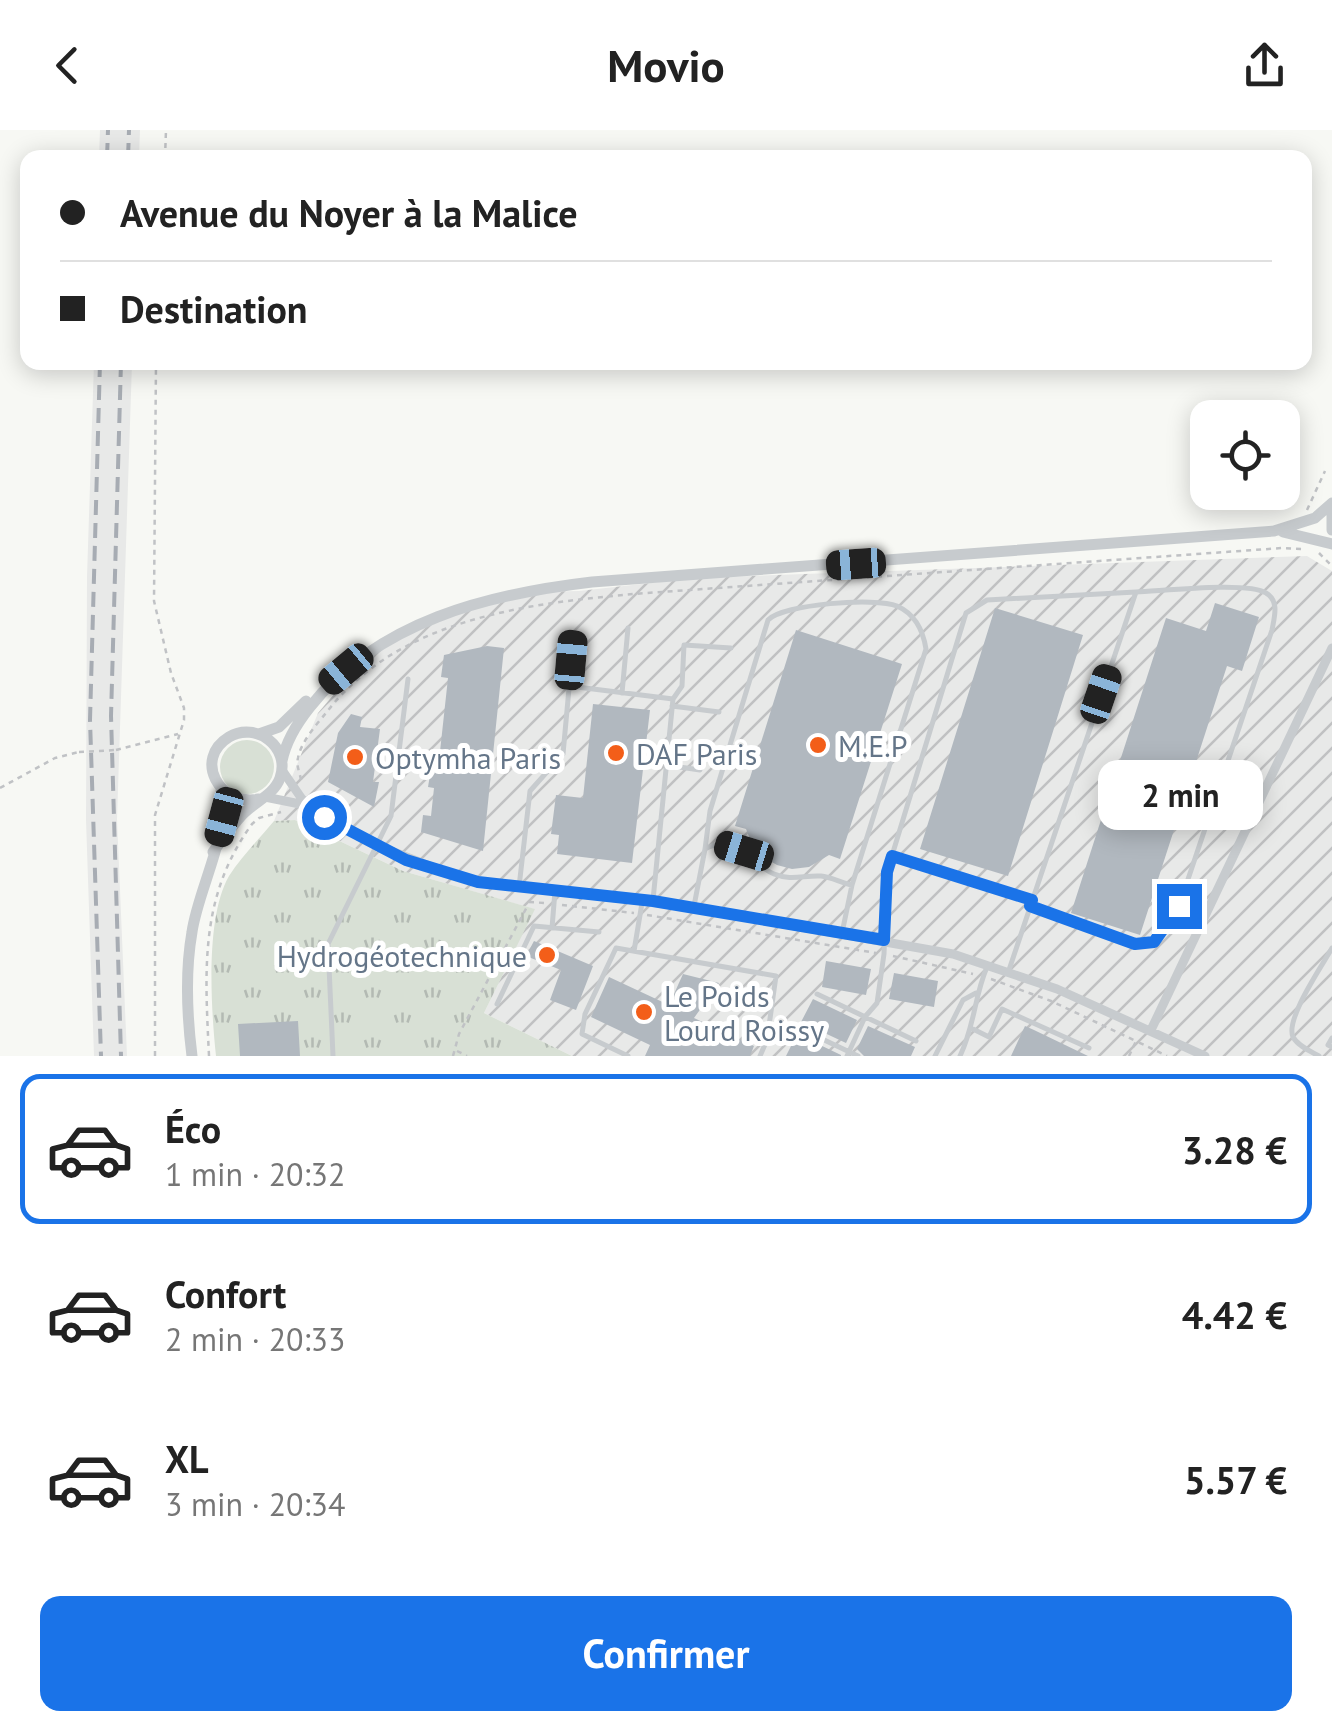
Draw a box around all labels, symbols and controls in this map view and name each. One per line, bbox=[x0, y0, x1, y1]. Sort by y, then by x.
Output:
text: Movio bbox=[607, 36, 725, 94]
icon: back bbox=[40, 38, 95, 93]
icon: share bbox=[1237, 38, 1292, 93]
text: Avenue du Noyer à la Malice bbox=[120, 188, 578, 237]
text: Destination bbox=[120, 284, 308, 333]
map controls bbox=[1190, 400, 1300, 510]
button: locate bbox=[1190, 400, 1300, 510]
car bbox=[825, 547, 887, 581]
car bbox=[553, 629, 589, 691]
car bbox=[313, 638, 379, 700]
car bbox=[1077, 661, 1125, 727]
place label: M.E.P bbox=[838, 726, 907, 765]
place label: DAF Paris bbox=[636, 734, 757, 773]
marker: M.E.P bbox=[807, 734, 829, 756]
place label: Optymha Paris bbox=[375, 738, 561, 777]
marker: DAF Paris bbox=[605, 742, 627, 764]
marker: Optymha Paris bbox=[344, 746, 366, 768]
callout: 2 min bbox=[1096, 761, 1262, 831]
text: 2 min bbox=[1141, 774, 1220, 816]
car bbox=[202, 784, 246, 850]
route start bbox=[302, 795, 347, 840]
car bbox=[711, 828, 777, 874]
route end bbox=[1157, 884, 1202, 929]
place label: Hydrogéotechnique bbox=[277, 936, 527, 975]
marker: Hydrogéotechnique bbox=[536, 944, 558, 966]
place label: Le Poids Lourd Roissy bbox=[664, 976, 824, 1049]
marker: Le Poids Lourd Roissy bbox=[633, 1001, 655, 1023]
icon: car bbox=[45, 1104, 135, 1194]
text: Éco bbox=[165, 1104, 221, 1153]
text: 3.28 € bbox=[1182, 1125, 1287, 1174]
text: 1 min · 20:32 bbox=[165, 1153, 345, 1195]
icon: car bbox=[45, 1269, 135, 1359]
text: Confort bbox=[165, 1269, 286, 1318]
text: 4.42 € bbox=[1182, 1290, 1287, 1339]
text: 2 min · 20:33 bbox=[165, 1318, 345, 1360]
icon: car bbox=[45, 1434, 135, 1524]
text: XL bbox=[165, 1434, 209, 1483]
text: 5.57 € bbox=[1184, 1455, 1287, 1504]
text: 3 min · 20:34 bbox=[165, 1483, 345, 1525]
button: Confirmer bbox=[40, 1596, 1292, 1711]

